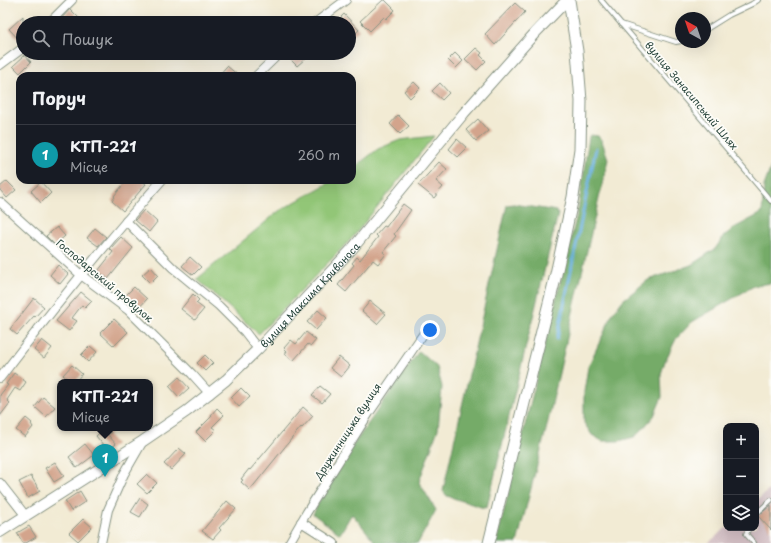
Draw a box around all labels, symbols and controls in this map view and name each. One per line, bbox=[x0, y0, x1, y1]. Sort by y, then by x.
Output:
north arrow bbox=[675, 12, 711, 48]
search box bbox=[16, 16, 356, 60]
icon: search bbox=[30, 27, 52, 49]
text: Пошук bbox=[62, 27, 113, 50]
street label: вулиця Занасипський Шлях bbox=[642, 38, 742, 152]
text: Поруч bbox=[32, 85, 86, 111]
text: КТП-221 bbox=[70, 134, 137, 157]
text: 1 bbox=[42, 145, 48, 164]
text: 260 m bbox=[298, 145, 340, 164]
text: Місце bbox=[70, 157, 108, 176]
street label: Господарський провулок bbox=[53, 235, 157, 326]
street label: вулиця Максима Кривоноса bbox=[256, 238, 363, 351]
your location bbox=[420, 320, 440, 340]
popup bbox=[57, 379, 153, 431]
street label: Дружинницька вулиця bbox=[310, 380, 385, 484]
text: КТП-221 bbox=[72, 384, 138, 407]
text: Місце bbox=[72, 407, 110, 426]
map controls bbox=[723, 423, 759, 531]
button: + bbox=[723, 423, 759, 459]
pin: 1 bbox=[92, 444, 118, 477]
button: − bbox=[723, 459, 759, 495]
button: layers bbox=[723, 495, 759, 531]

